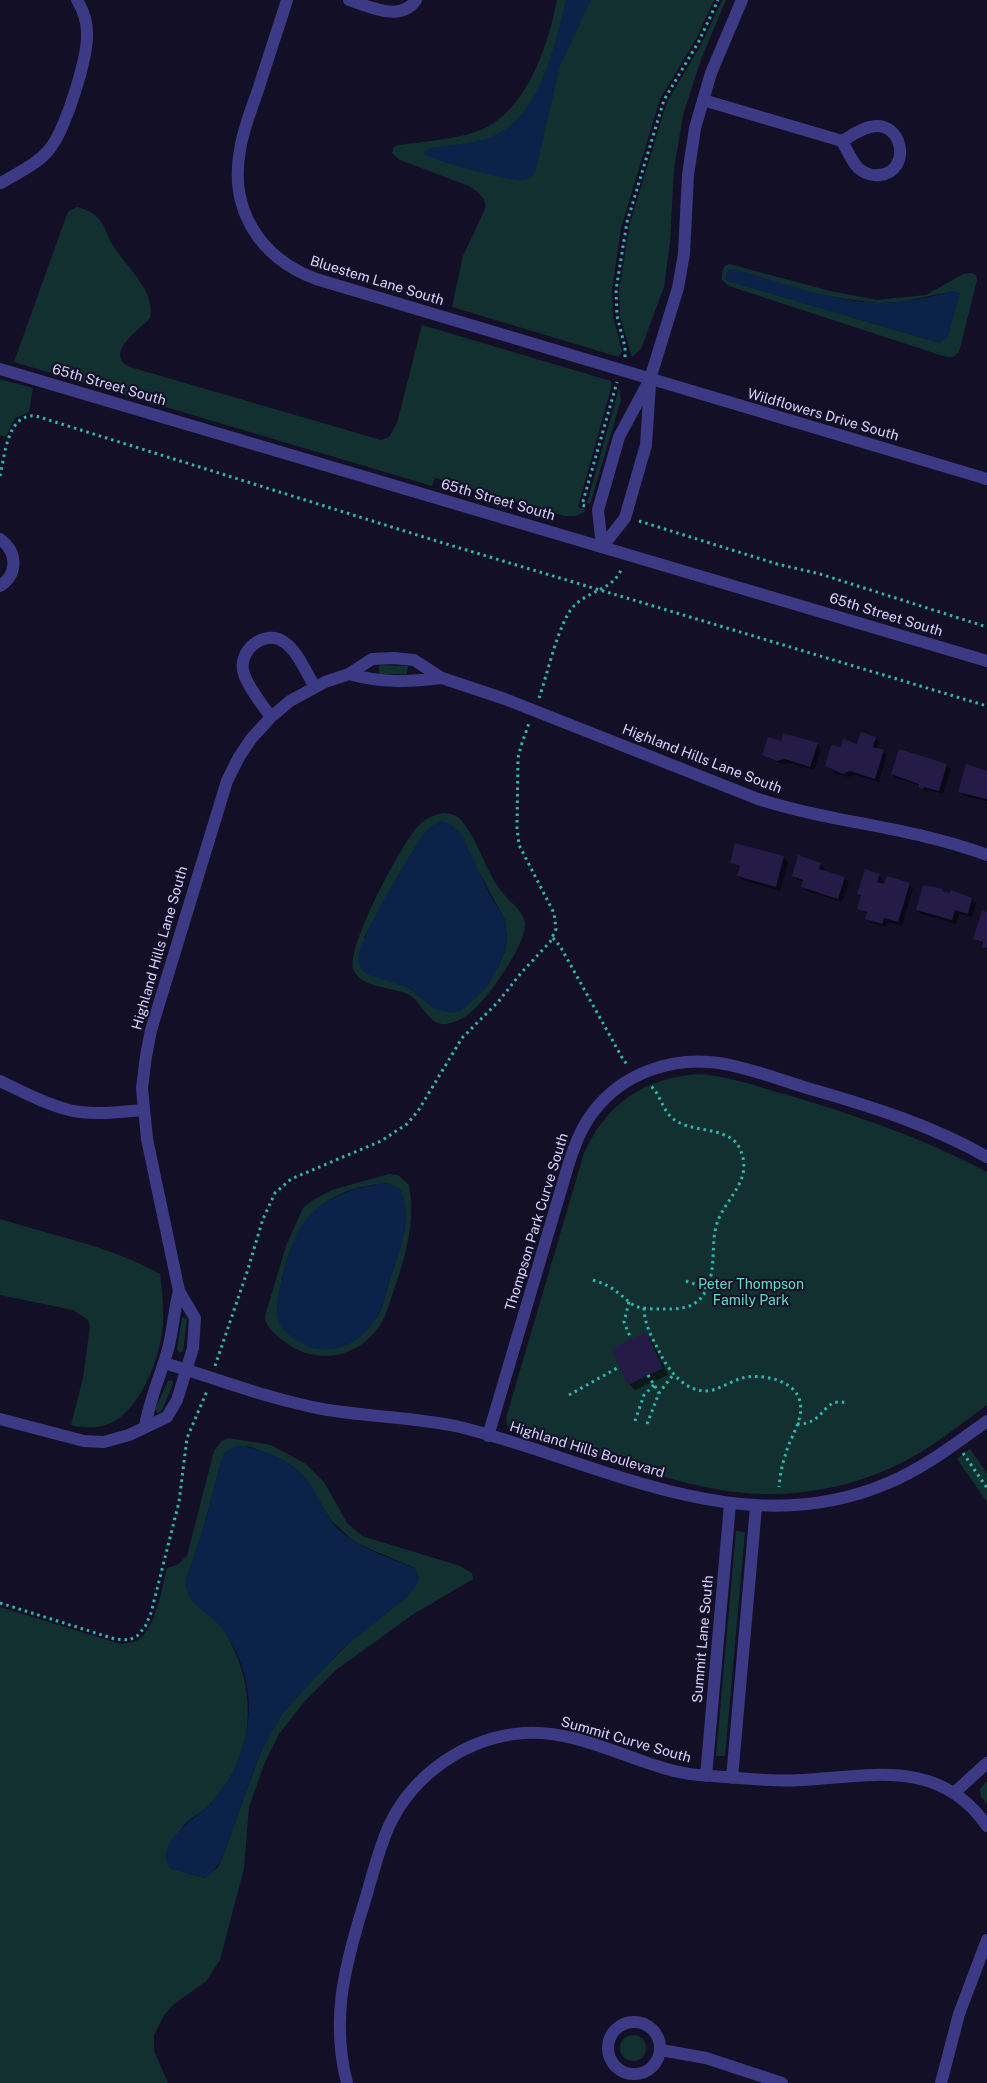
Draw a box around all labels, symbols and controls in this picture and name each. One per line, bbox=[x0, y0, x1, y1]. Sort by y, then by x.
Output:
street label: Bluestem Lane South bbox=[308, 253, 446, 309]
street label: 65th Street South bbox=[50, 361, 168, 409]
street label: Wildflowers Drive South bbox=[745, 385, 901, 445]
street label: 65th Street South bbox=[439, 476, 557, 524]
street label: 65th Street South bbox=[827, 590, 945, 640]
street label: Highland Hills Lane South bbox=[620, 721, 784, 797]
street label: Highland Hills Lane South bbox=[129, 864, 191, 1032]
street label: Thompson Park Curve South bbox=[502, 1131, 572, 1313]
park label: Peter Thompson Family Park bbox=[698, 1277, 804, 1310]
street label: Highland Hills Boulevard bbox=[508, 1418, 666, 1482]
street label: Summit Lane South bbox=[689, 1574, 717, 1704]
street label: Summit Curve South bbox=[559, 1713, 693, 1767]

